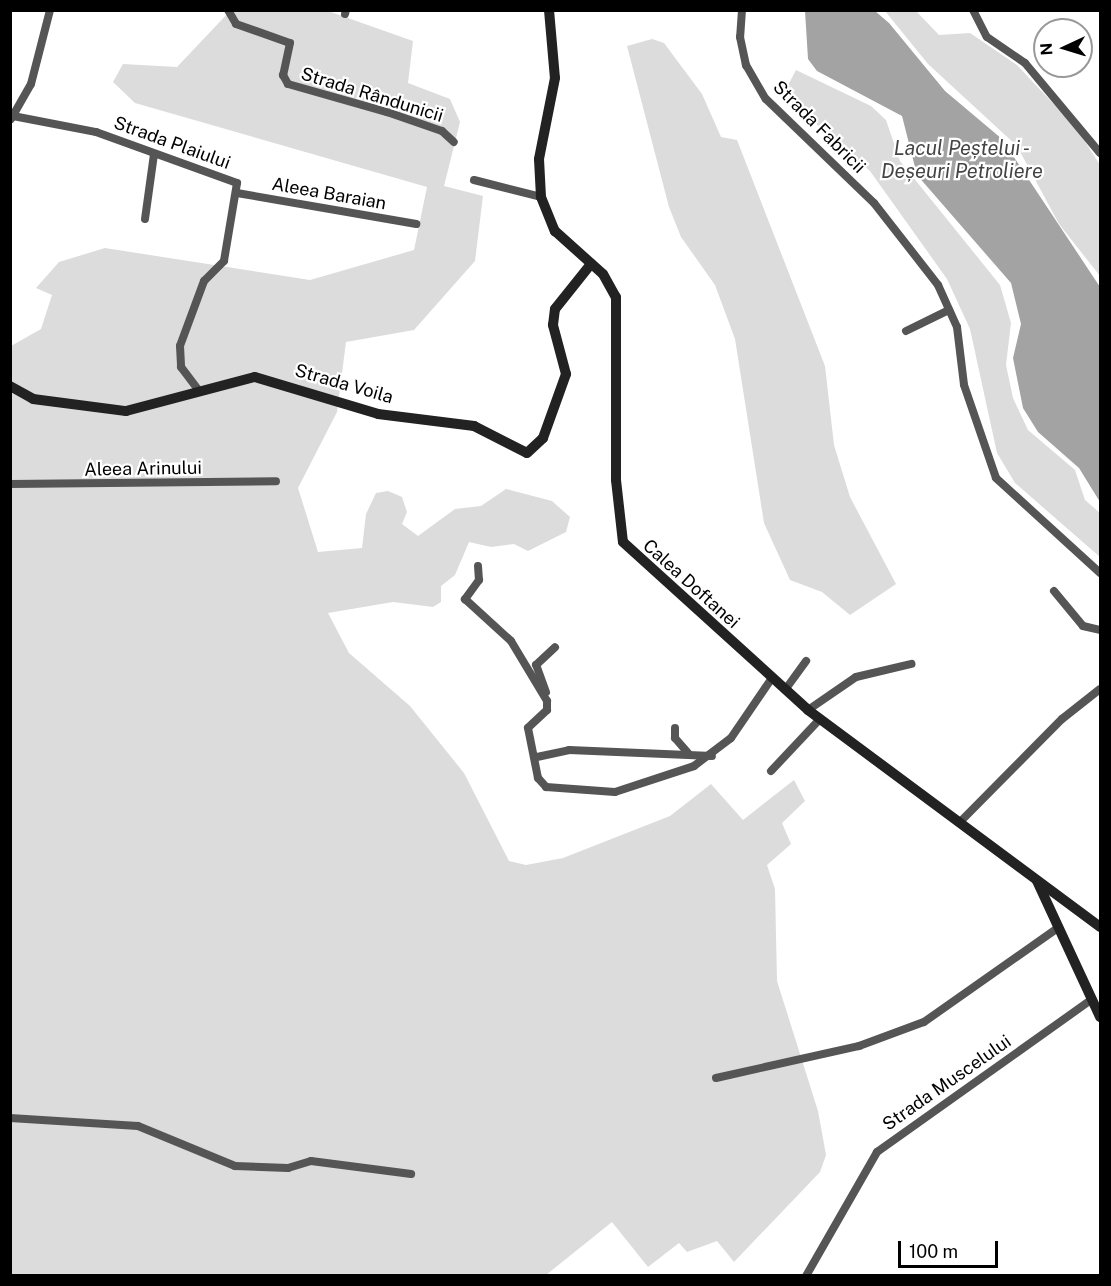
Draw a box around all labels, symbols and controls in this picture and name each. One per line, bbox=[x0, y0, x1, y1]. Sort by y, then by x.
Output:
north arrow bbox=[1033, 18, 1093, 78]
text: N bbox=[1037, 42, 1056, 56]
street label: Strada Rândunicii bbox=[298, 63, 446, 127]
street label: Strada Fabricii bbox=[768, 76, 870, 178]
street label: Strada Plaiului bbox=[111, 112, 233, 174]
water label: Lacul Peștelui - Deșeuri Petroliere bbox=[881, 136, 1043, 183]
street label: Aleea Baraian bbox=[270, 173, 388, 215]
street label: Strada Voila bbox=[292, 360, 396, 408]
street label: Aleea Arinului bbox=[84, 457, 202, 481]
street label: Calea Doftanei bbox=[638, 535, 744, 633]
street label: Strada Muscelului bbox=[879, 1031, 1015, 1135]
scale bar bbox=[901, 1229, 1002, 1267]
text: 100 m bbox=[909, 1241, 958, 1262]

